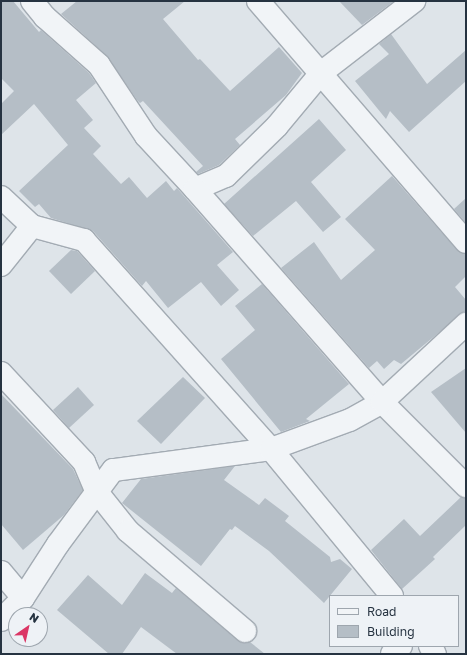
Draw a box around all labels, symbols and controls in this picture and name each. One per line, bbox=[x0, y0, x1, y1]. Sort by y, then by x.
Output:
legend bbox=[329, 595, 459, 647]
text: Road bbox=[367, 604, 396, 619]
north arrow bbox=[8, 607, 48, 647]
text: N bbox=[27, 610, 42, 625]
text: Building bbox=[367, 624, 415, 639]

